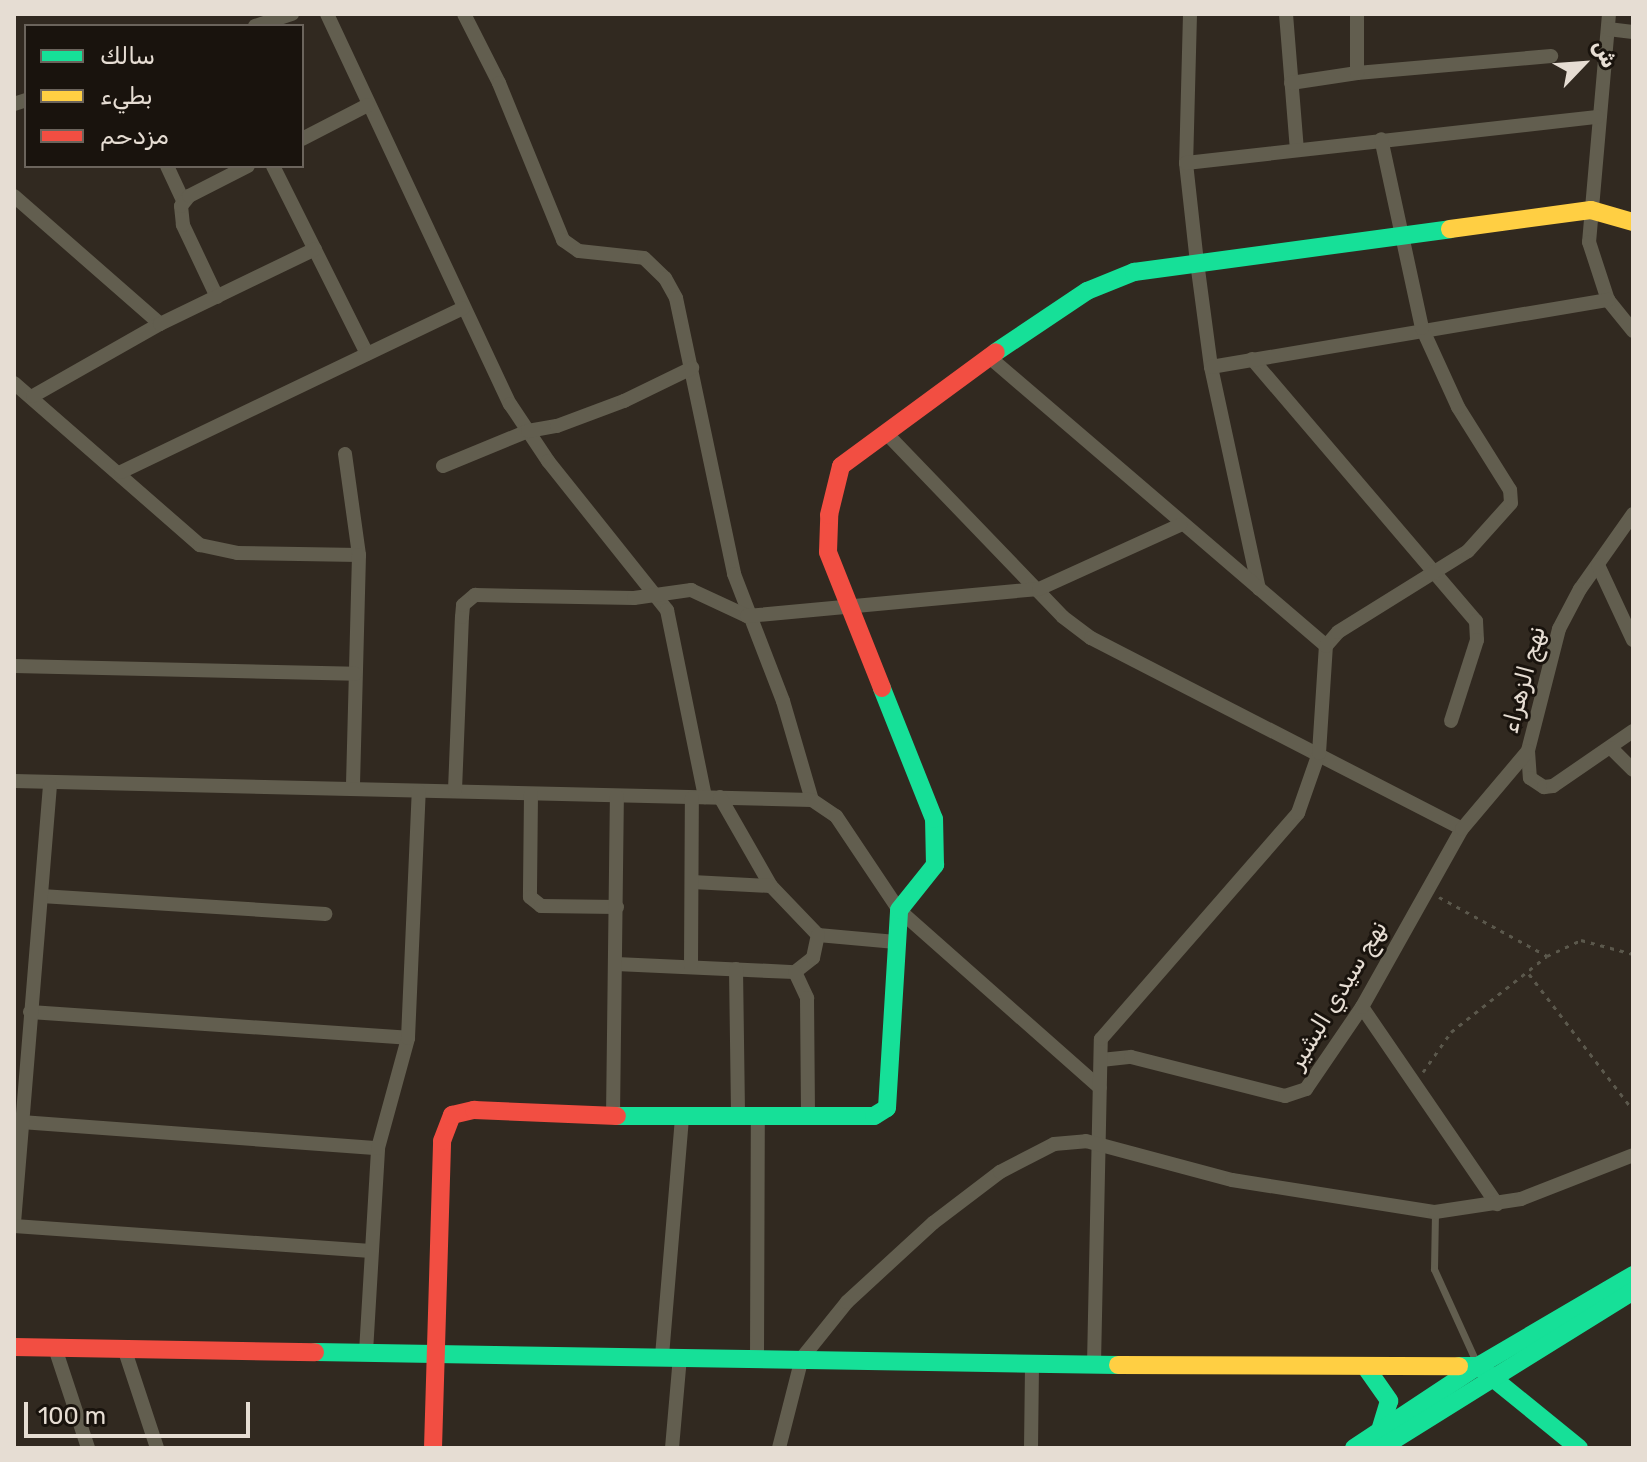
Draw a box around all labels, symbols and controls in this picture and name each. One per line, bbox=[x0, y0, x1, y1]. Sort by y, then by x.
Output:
legend bbox=[24, 24, 304, 168]
north arrow bbox=[1543, 24, 1623, 104]
text: ش bbox=[1587, 35, 1623, 72]
text: سالك bbox=[100, 42, 155, 70]
text: بطيء bbox=[100, 82, 153, 110]
text: مزدحم bbox=[100, 122, 169, 150]
street label: نهج الزهراء bbox=[1496, 623, 1552, 737]
street label: نهج سيدي البشير bbox=[1282, 915, 1394, 1075]
scale bar bbox=[28, 1386, 254, 1436]
text: 100 m bbox=[38, 1402, 106, 1430]

